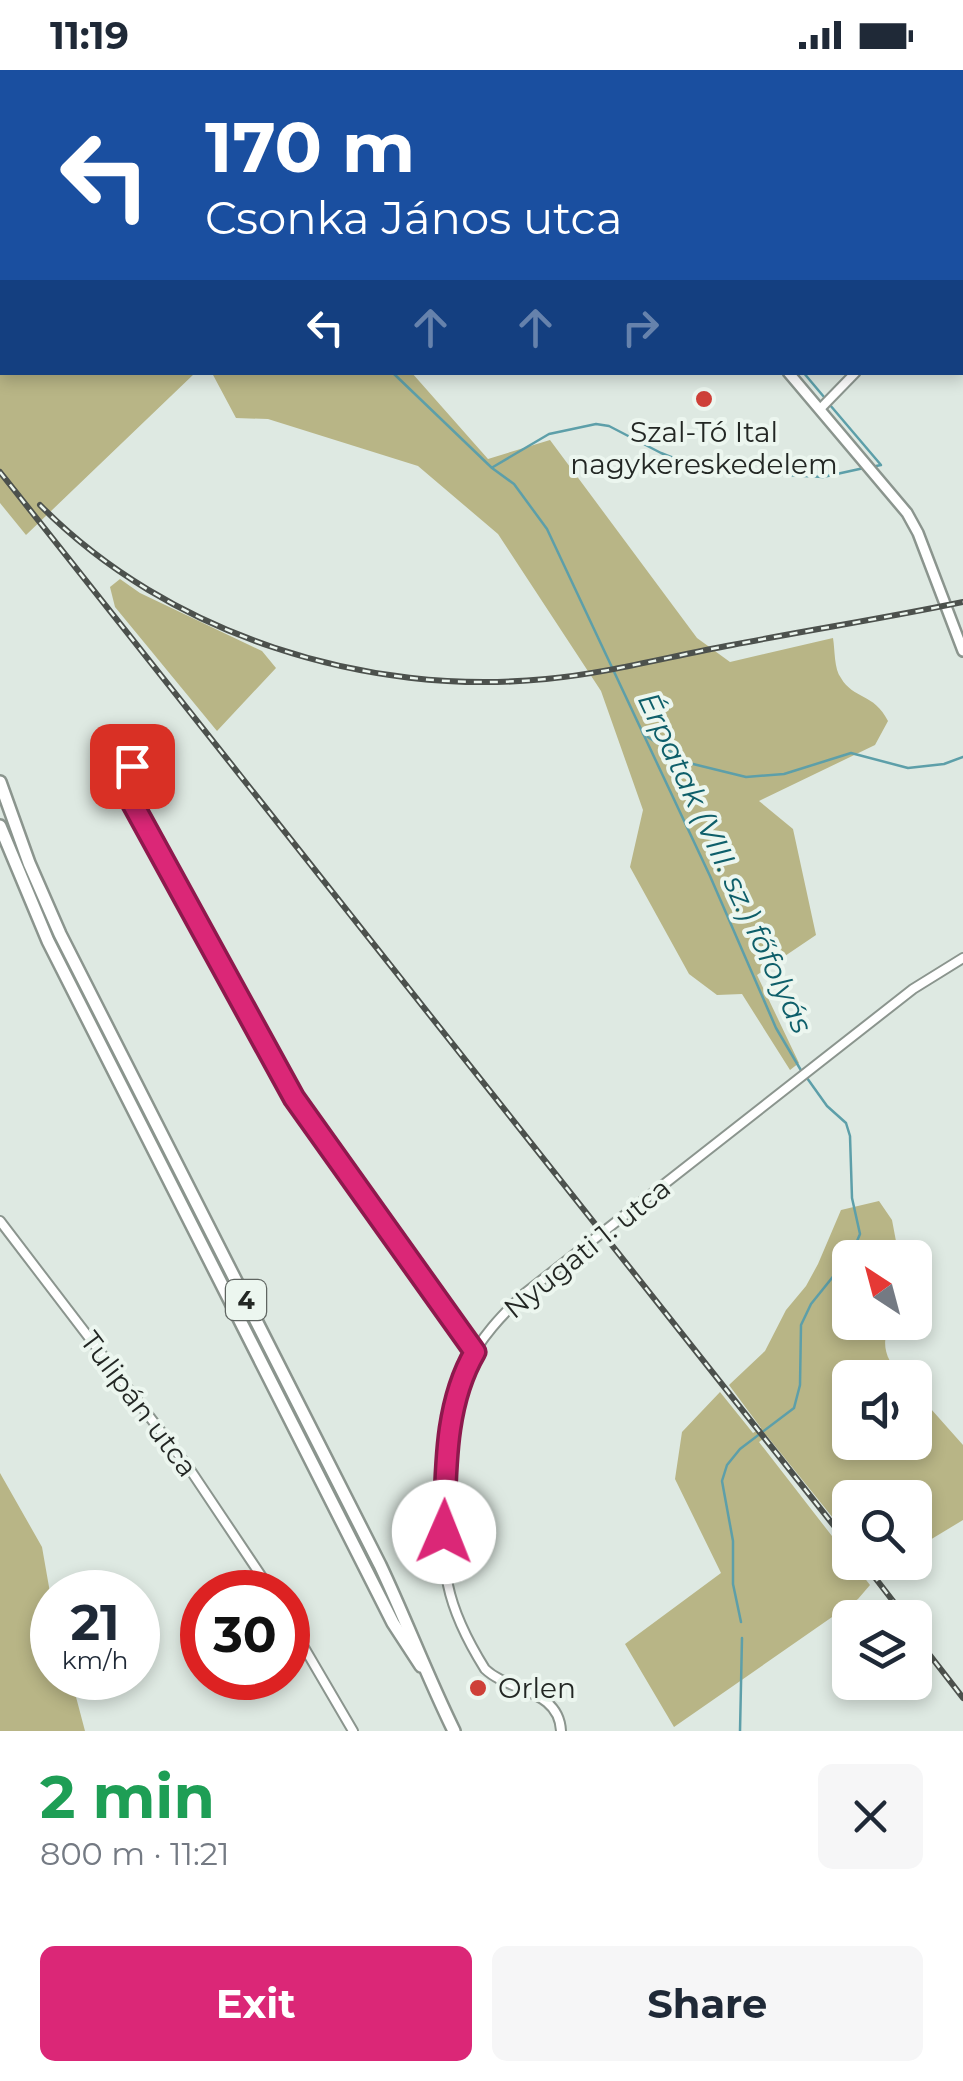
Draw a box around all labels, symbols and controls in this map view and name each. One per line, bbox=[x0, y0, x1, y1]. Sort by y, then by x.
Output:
text: 11:19 bbox=[50, 12, 129, 59]
text: 170 m bbox=[205, 104, 415, 190]
icon: left bbox=[40, 110, 170, 240]
text: Csonka János utca bbox=[205, 190, 622, 245]
icon: left bbox=[298, 300, 353, 355]
icon: ahead bbox=[403, 300, 458, 355]
icon: ahead bbox=[508, 300, 563, 355]
icon: right bbox=[613, 300, 668, 355]
marker: Szal-Tó Ital nagykereskedelem bbox=[693, 388, 715, 410]
place label: Szal-Tó Ital nagykereskedelem bbox=[570, 415, 838, 481]
water label: Érpatak (VIII. sz.) főfolyás bbox=[630, 686, 821, 1040]
pin bbox=[90, 724, 175, 809]
icon: arrive bbox=[105, 739, 160, 794]
street label: Nyugati 1. utca bbox=[497, 1171, 677, 1325]
north arrow bbox=[832, 1240, 932, 1340]
map controls bbox=[832, 1240, 932, 1700]
road number: 4 bbox=[226, 1280, 266, 1320]
street label: Tulipán utca bbox=[73, 1325, 205, 1483]
button: sound bbox=[832, 1360, 932, 1460]
position arrow bbox=[392, 1480, 496, 1584]
button: search bbox=[832, 1480, 932, 1580]
speed limit sign: 30 bbox=[180, 1570, 310, 1700]
text: 21 bbox=[70, 1592, 120, 1653]
button: layers bbox=[832, 1600, 932, 1700]
text: km/h bbox=[62, 1645, 128, 1675]
place label: Orlen bbox=[498, 1671, 576, 1705]
marker: Orlen bbox=[467, 1677, 489, 1699]
text: 2 min bbox=[40, 1760, 215, 1833]
button: close bbox=[818, 1764, 923, 1869]
text: 800 m · 11:21 bbox=[40, 1834, 230, 1873]
button: Exit bbox=[40, 1946, 472, 2061]
button: Share bbox=[492, 1946, 923, 2061]

